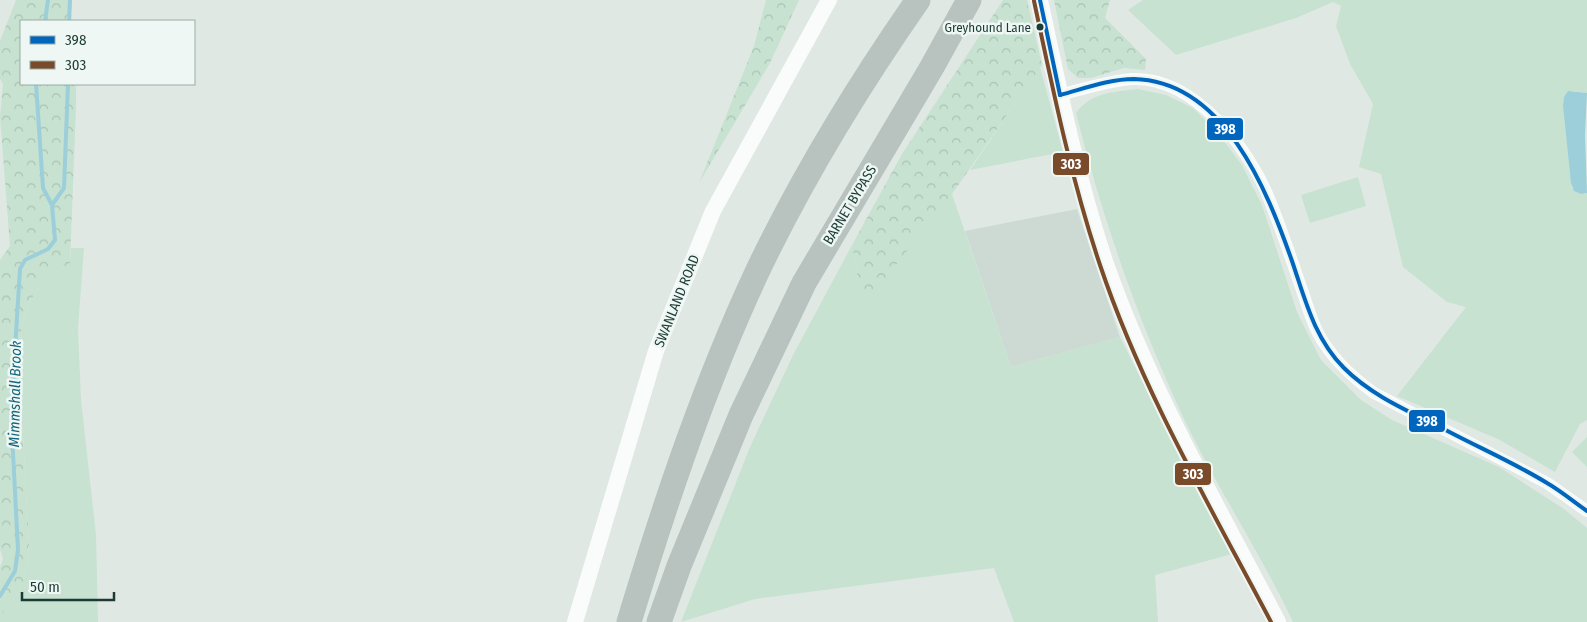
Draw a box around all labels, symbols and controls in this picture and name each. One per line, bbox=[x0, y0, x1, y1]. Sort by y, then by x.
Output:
legend bbox=[20, 20, 195, 85]
place label: Greyhound Lane bbox=[945, 20, 1031, 35]
marker: Greyhound Lane bbox=[1035, 22, 1045, 32]
text: 398 bbox=[65, 31, 86, 49]
text: 303 bbox=[65, 56, 86, 74]
line badge: 398 bbox=[1206, 117, 1244, 141]
text: 398 bbox=[1213, 121, 1236, 138]
line badge: 303 bbox=[1052, 152, 1090, 176]
text: 303 bbox=[1060, 156, 1082, 173]
street label: BARNET BYPASS bbox=[820, 162, 880, 248]
street label: SWANLAND ROAD bbox=[651, 252, 703, 350]
water label: Mimmshall Brook bbox=[5, 340, 25, 448]
line badge: 398 bbox=[1408, 409, 1446, 433]
text: 398 bbox=[1415, 413, 1438, 430]
line badge: 303 bbox=[1174, 462, 1212, 486]
text: 303 bbox=[1182, 466, 1204, 483]
scale bar bbox=[22, 570, 115, 602]
text: 50 m bbox=[30, 578, 60, 596]

